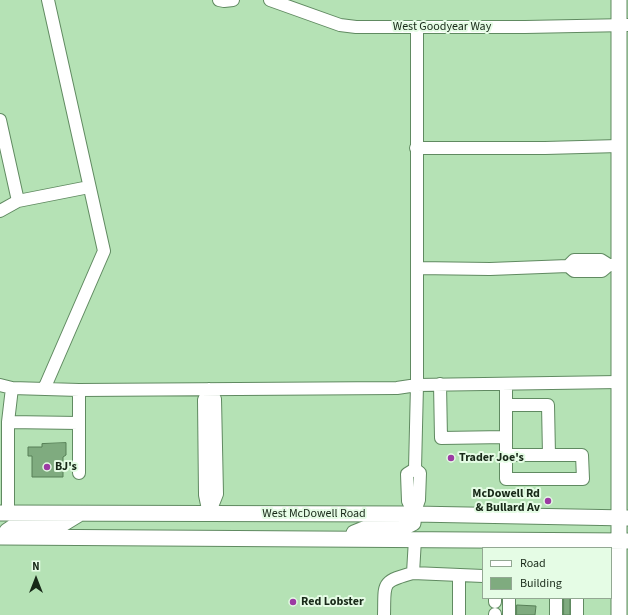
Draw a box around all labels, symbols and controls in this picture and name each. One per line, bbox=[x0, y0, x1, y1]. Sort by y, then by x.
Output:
street label: West Goodyear Way bbox=[393, 20, 491, 34]
place label: Trader Joe's bbox=[459, 451, 524, 465]
marker: Trader Joe's bbox=[446, 453, 456, 463]
place label: BJ's bbox=[55, 460, 77, 474]
marker: BJ's bbox=[42, 462, 52, 472]
place label: McDowell Rd & Bullard Av bbox=[472, 487, 540, 515]
marker: McDowell Rd & Bullard Av bbox=[543, 496, 553, 506]
street label: West McDowell Road bbox=[262, 507, 366, 521]
legend bbox=[482, 547, 612, 599]
text: Road bbox=[520, 555, 546, 572]
north arrow bbox=[16, 559, 56, 599]
text: N bbox=[32, 559, 40, 574]
text: Building bbox=[520, 575, 562, 592]
place label: Red Lobster bbox=[301, 595, 364, 609]
marker: Red Lobster bbox=[288, 597, 298, 607]

